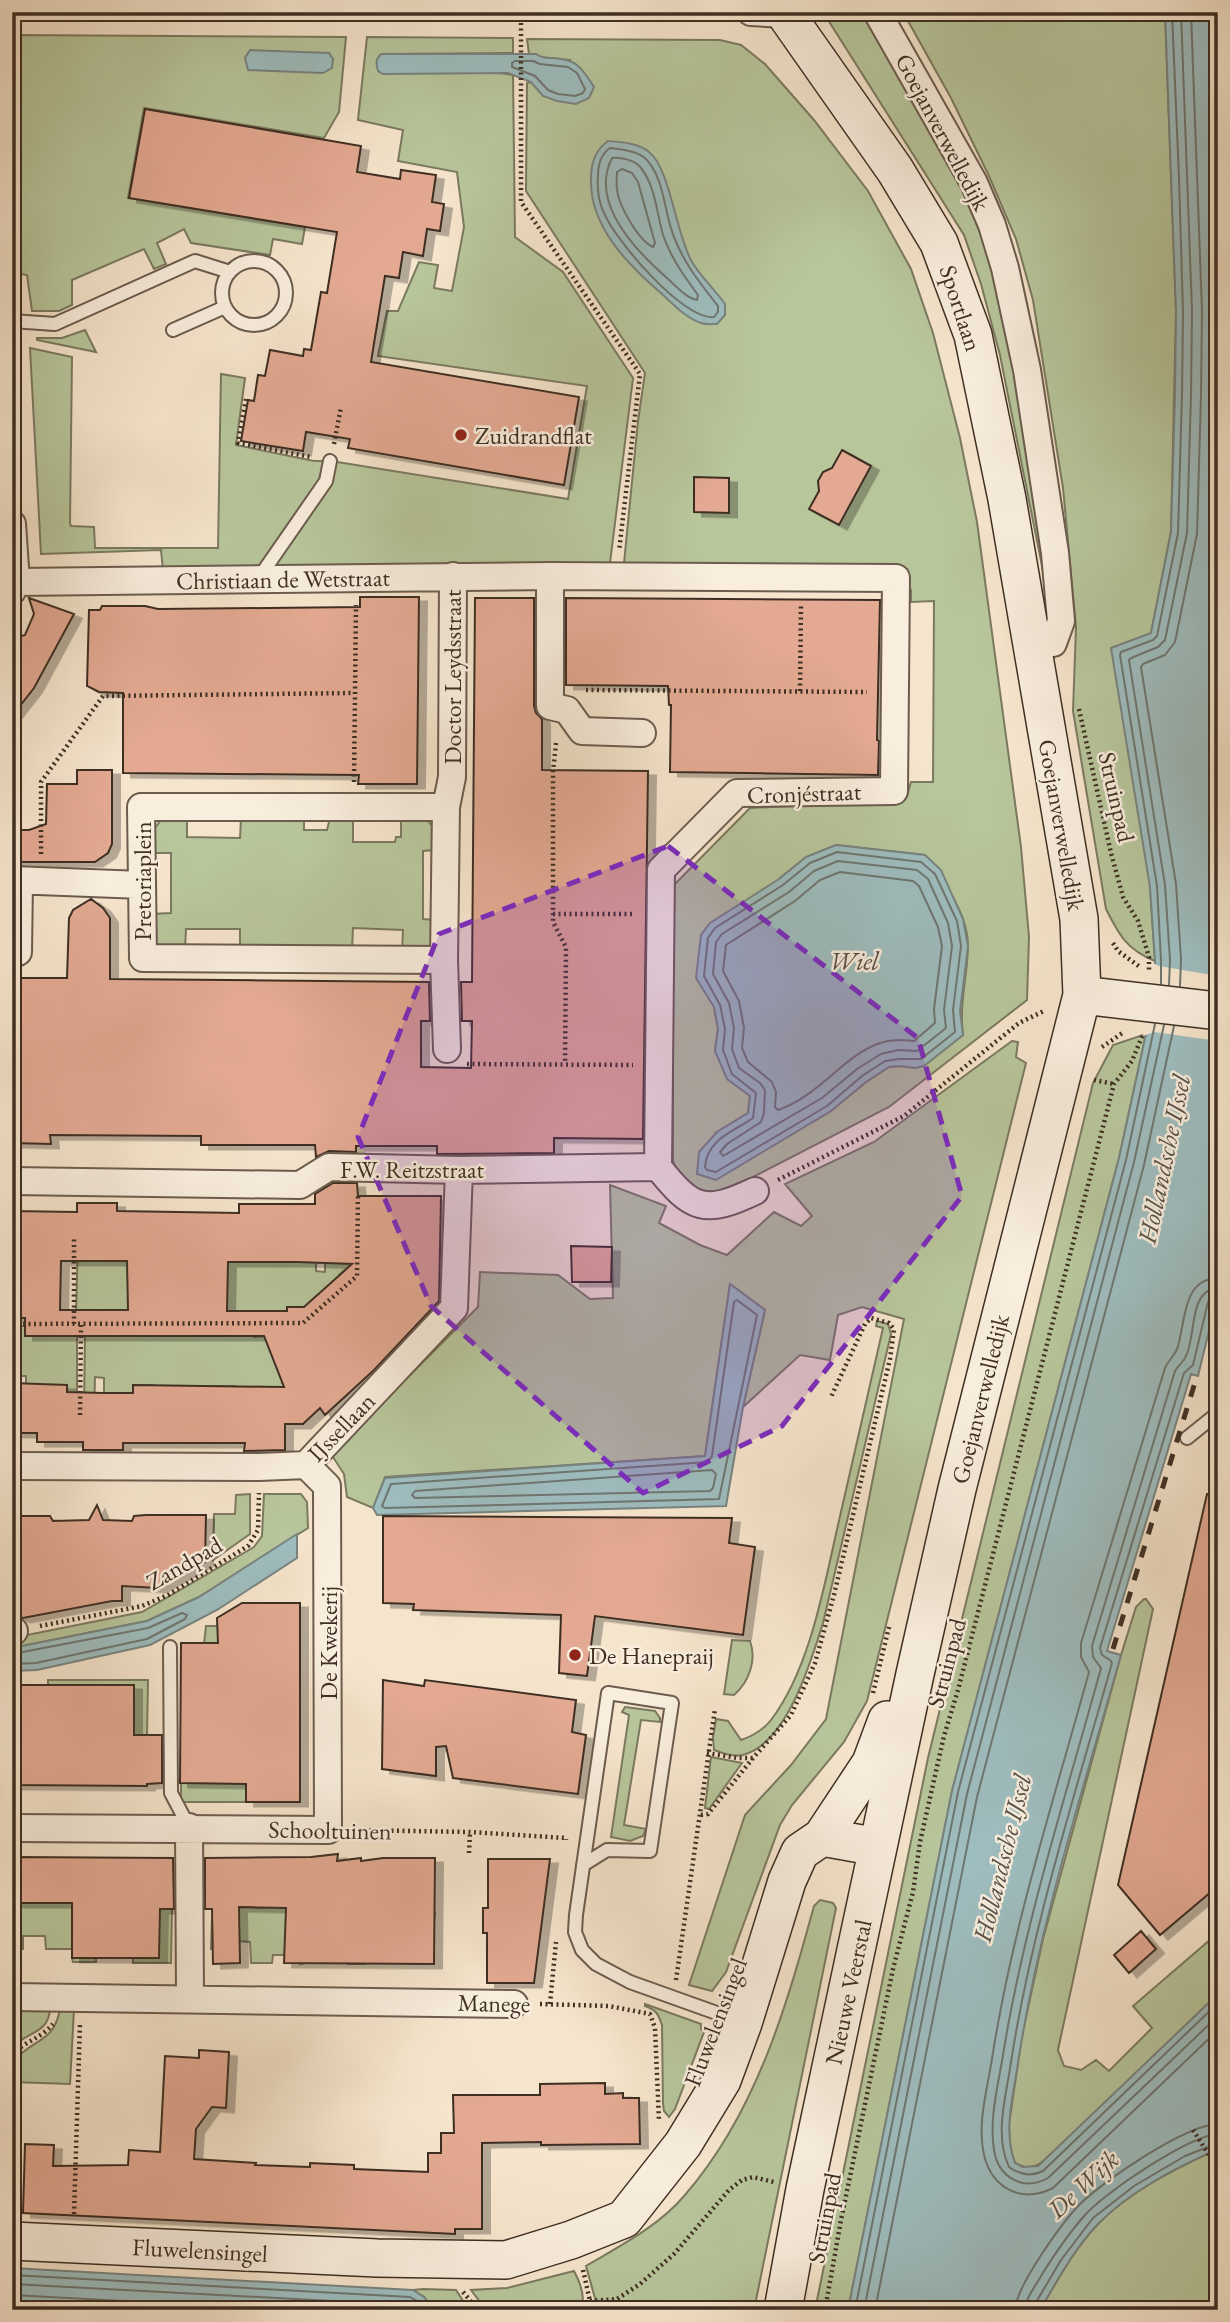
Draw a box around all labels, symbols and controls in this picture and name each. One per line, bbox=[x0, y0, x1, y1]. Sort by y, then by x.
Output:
street label: Goejanverwelledijk bbox=[889, 48, 998, 217]
street label: Sportlaan bbox=[933, 261, 990, 355]
place label: Zuidrandflat bbox=[475, 420, 592, 451]
marker: Zuidrandflat bbox=[453, 427, 469, 443]
street label: Christiaan de Wetstraat bbox=[176, 562, 391, 596]
street label: Doctor Leydsstraat bbox=[437, 589, 468, 765]
street label: Goejanverwelledijk bbox=[1032, 737, 1092, 914]
street label: Struinpad bbox=[1092, 749, 1143, 846]
street label: Cronjéstraat bbox=[746, 775, 862, 810]
street label: Pretoriaplein bbox=[127, 821, 158, 941]
water label: Wiel bbox=[829, 944, 879, 978]
water label: Hollandsche IJssel bbox=[1129, 1071, 1199, 1247]
street label: F.W. Reitzstraat bbox=[340, 1154, 485, 1185]
street label: Goejanverwelledijk bbox=[944, 1310, 1016, 1487]
street label: IJssellaan bbox=[300, 1386, 382, 1468]
street label: Zandpad bbox=[140, 1529, 228, 1597]
street label: De Kwekerij bbox=[313, 1586, 344, 1700]
street label: Struinpad bbox=[919, 1614, 973, 1711]
place label: De Hanepraij bbox=[589, 1640, 714, 1671]
marker: De Hanepraij bbox=[567, 1647, 583, 1663]
water label: Hollandsche IJssel bbox=[965, 1770, 1039, 1946]
street label: Schooltuinen bbox=[268, 1813, 392, 1847]
street label: Nieuwe Veerstal bbox=[817, 1916, 879, 2067]
street label: Fluwelensingel bbox=[676, 1953, 754, 2091]
street label: Manege bbox=[457, 1987, 531, 2019]
water label: De Wijk bbox=[1039, 2142, 1126, 2227]
street label: Struinpad bbox=[800, 2169, 848, 2266]
street label: Fluwelensingel bbox=[132, 2231, 269, 2269]

